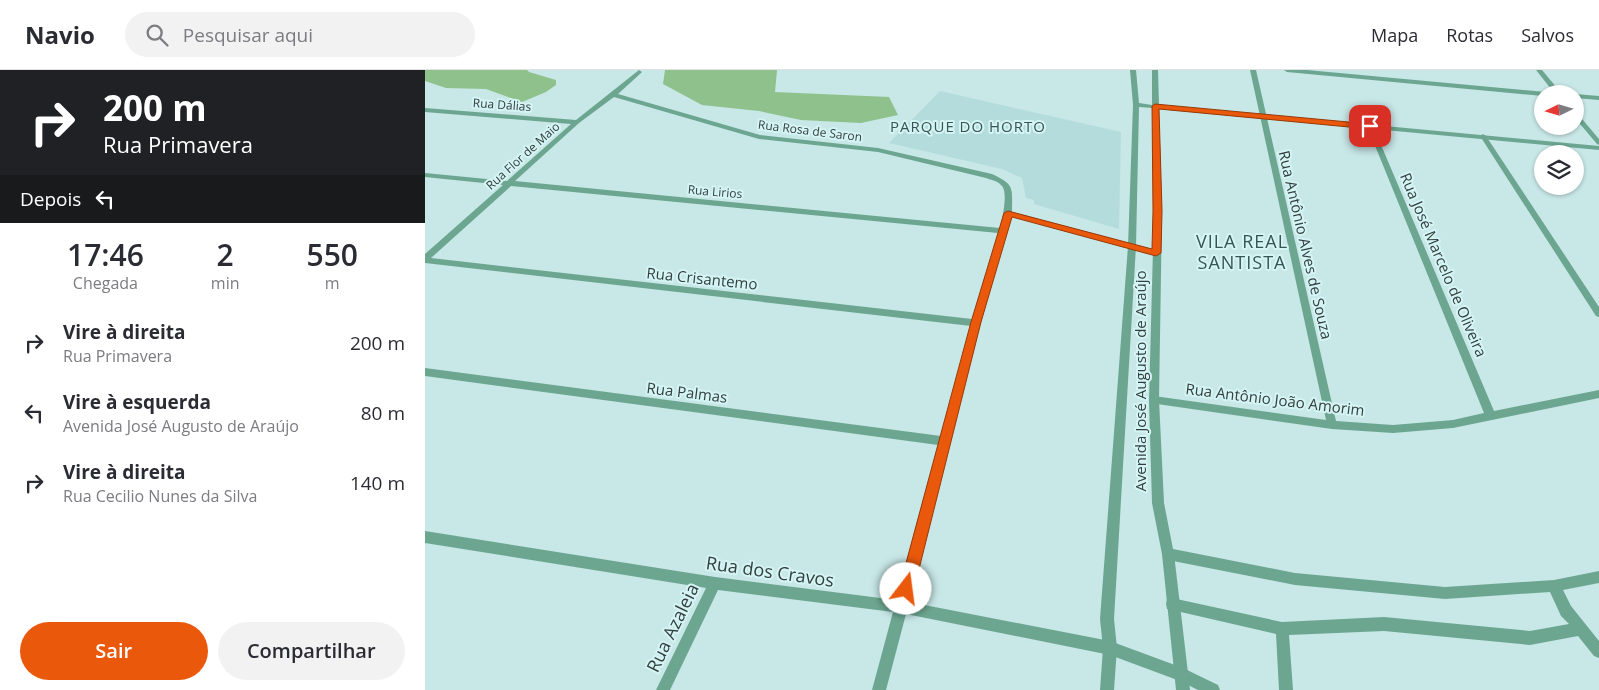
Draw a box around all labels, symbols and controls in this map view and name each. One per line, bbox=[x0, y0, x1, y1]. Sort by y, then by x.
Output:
search box bbox=[125, 12, 475, 57]
text: Navio bbox=[25, 18, 95, 51]
icon: search bbox=[143, 21, 171, 49]
text: Pesquisar aqui bbox=[183, 22, 313, 48]
text: Mapa bbox=[1371, 23, 1418, 47]
text: Rotas bbox=[1446, 23, 1493, 47]
text: Salvos bbox=[1521, 23, 1574, 47]
text: 200 m bbox=[103, 84, 207, 131]
north arrow bbox=[1534, 85, 1584, 135]
map controls bbox=[1534, 85, 1584, 195]
icon: right bbox=[20, 90, 85, 155]
street label: Rua Dálias bbox=[472, 94, 532, 115]
pin bbox=[1349, 105, 1391, 147]
icon: arrive bbox=[1356, 112, 1384, 140]
street label: Rua Rosa de Saron bbox=[757, 116, 863, 145]
district label: PARQUE DO HORTO bbox=[890, 116, 1046, 136]
street label: Rua Flor de Maio bbox=[482, 118, 563, 193]
text: Rua Primavera bbox=[103, 129, 253, 159]
button: layers bbox=[1534, 145, 1584, 195]
street label: Rua Antônio Alves de Souza bbox=[1275, 148, 1337, 341]
street label: Rua José Marcelo de Oliveira bbox=[1396, 169, 1492, 360]
street label: Rua Lirios bbox=[687, 181, 743, 202]
icon: left bbox=[91, 185, 119, 213]
text: Depois bbox=[20, 186, 81, 212]
district label: VILA REAL SANTISTA bbox=[1196, 229, 1288, 274]
text: 17:46 bbox=[67, 234, 144, 275]
text: 2 bbox=[217, 234, 234, 275]
text: 550 bbox=[307, 234, 358, 275]
street label: Rua Crisantemo bbox=[646, 262, 759, 294]
street label: Avenida José Augusto de Araújo bbox=[1130, 270, 1150, 492]
text: Chegada bbox=[73, 272, 138, 294]
text: min bbox=[211, 272, 240, 294]
text: m bbox=[325, 272, 340, 294]
text: Vire à direita bbox=[63, 319, 186, 345]
icon: right bbox=[20, 329, 48, 357]
text: 200 m bbox=[350, 330, 405, 356]
text: Rua Primavera bbox=[63, 345, 172, 367]
street label: Rua Palmas bbox=[646, 377, 729, 407]
street label: Rua Antônio João Amorim bbox=[1184, 378, 1366, 420]
text: Vire à esquerda bbox=[63, 389, 211, 415]
icon: left bbox=[20, 399, 48, 427]
text: 80 m bbox=[361, 400, 405, 426]
text: Avenida José Augusto de Araújo bbox=[63, 415, 299, 437]
text: Vire à direita bbox=[63, 459, 186, 485]
icon: right bbox=[20, 469, 48, 497]
text: 140 m bbox=[350, 470, 405, 496]
text: Rua Cecilio Nunes da Silva bbox=[63, 485, 257, 507]
street label: Rua dos Cravos bbox=[705, 550, 836, 592]
position arrow bbox=[879, 562, 931, 614]
street label: Rua Azaleia bbox=[640, 579, 704, 676]
button: Sair bbox=[20, 622, 208, 680]
button: Compartilhar bbox=[218, 622, 405, 680]

